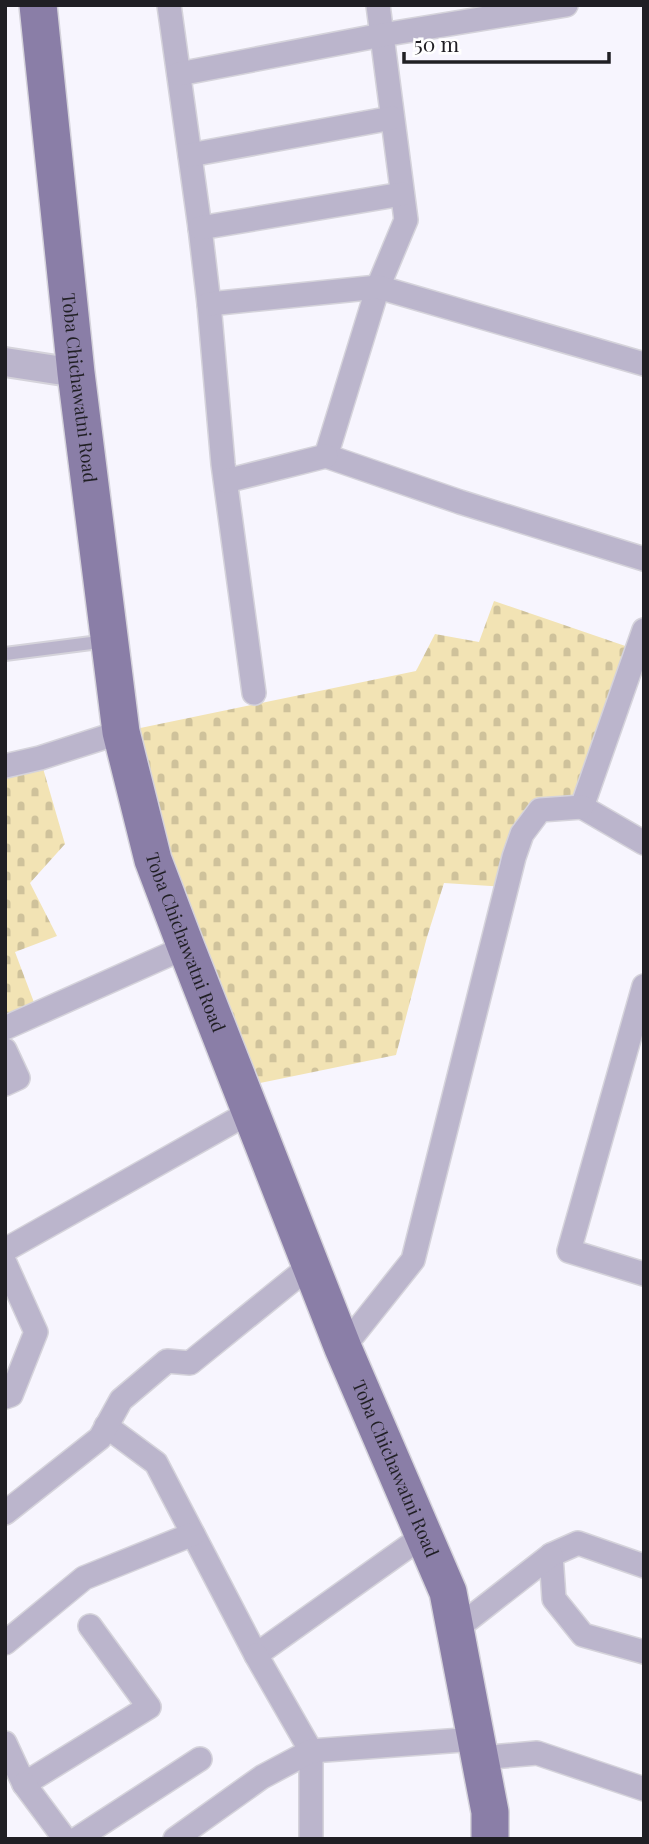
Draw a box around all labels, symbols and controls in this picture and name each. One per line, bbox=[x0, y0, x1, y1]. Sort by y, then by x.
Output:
scale bar bbox=[404, 21, 609, 65]
text: 50 m bbox=[414, 29, 460, 57]
street label: Toba Chichawatni Road bbox=[57, 292, 103, 484]
street label: Toba Chichawatni Road bbox=[141, 850, 231, 1036]
street label: Toba Chichawatni Road bbox=[347, 1376, 445, 1561]

